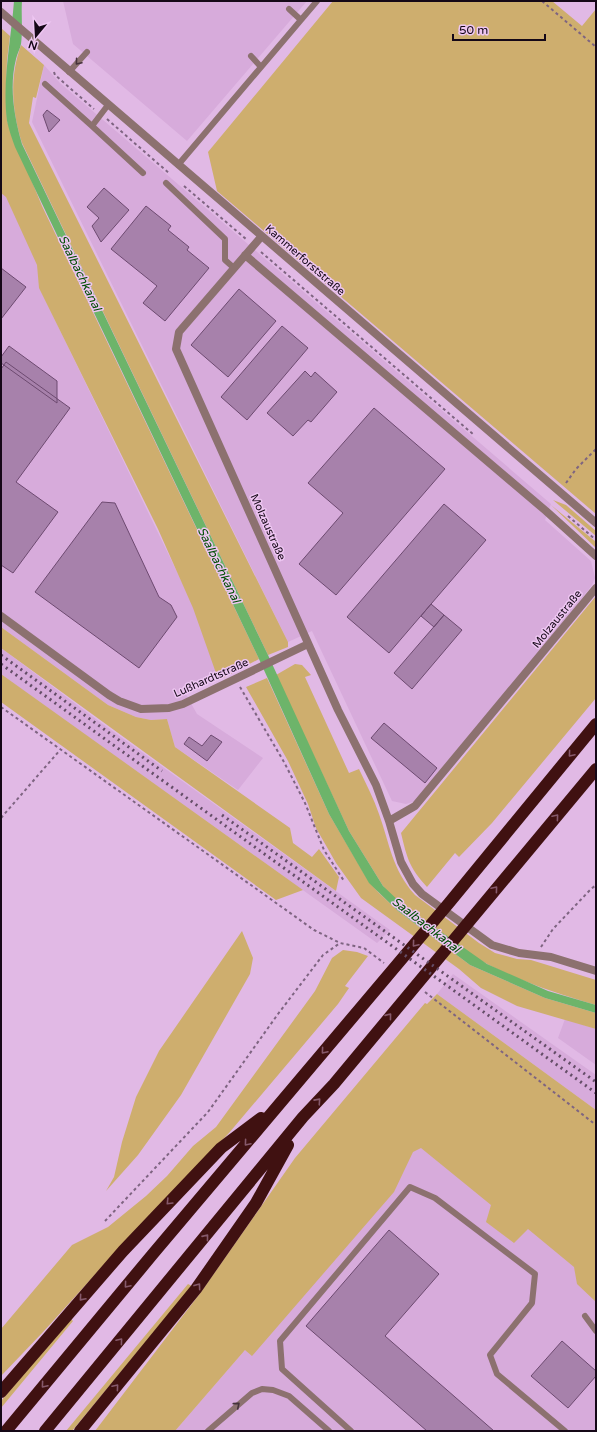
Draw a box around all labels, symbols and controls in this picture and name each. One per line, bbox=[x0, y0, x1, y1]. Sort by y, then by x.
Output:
north arrow bbox=[16, 16, 56, 56]
scale bar bbox=[453, 16, 545, 42]
text: 50 m bbox=[459, 23, 488, 37]
text: N bbox=[27, 37, 39, 53]
one-way arrow bbox=[75, 57, 82, 65]
street label: Kammerforststraße bbox=[263, 222, 347, 298]
water label: Saalbachkanal bbox=[56, 233, 105, 315]
street label: Molzaustraße bbox=[248, 492, 288, 562]
water label: Saalbachkanal bbox=[195, 525, 244, 607]
street label: Molzaustraße bbox=[530, 587, 584, 651]
street label: Lußhardtstraße bbox=[172, 656, 250, 700]
one-way arrow bbox=[569, 750, 576, 757]
one-way arrow bbox=[551, 814, 558, 821]
one-way arrow bbox=[490, 886, 497, 894]
water label: Saalbachkanal bbox=[389, 894, 464, 957]
one-way arrow bbox=[412, 939, 419, 946]
one-way arrow bbox=[385, 1014, 392, 1021]
one-way arrow bbox=[321, 1046, 328, 1053]
one-way arrow bbox=[314, 1098, 321, 1105]
one-way arrow bbox=[244, 1138, 251, 1145]
one-way arrow bbox=[167, 1198, 174, 1205]
one-way arrow bbox=[202, 1234, 209, 1241]
one-way arrow bbox=[125, 1280, 132, 1287]
one-way arrow bbox=[193, 1283, 200, 1290]
one-way arrow bbox=[79, 1294, 86, 1301]
one-way arrow bbox=[116, 1339, 123, 1346]
one-way arrow bbox=[42, 1380, 49, 1387]
one-way arrow bbox=[112, 1384, 119, 1391]
one-way arrow bbox=[233, 1403, 240, 1410]

